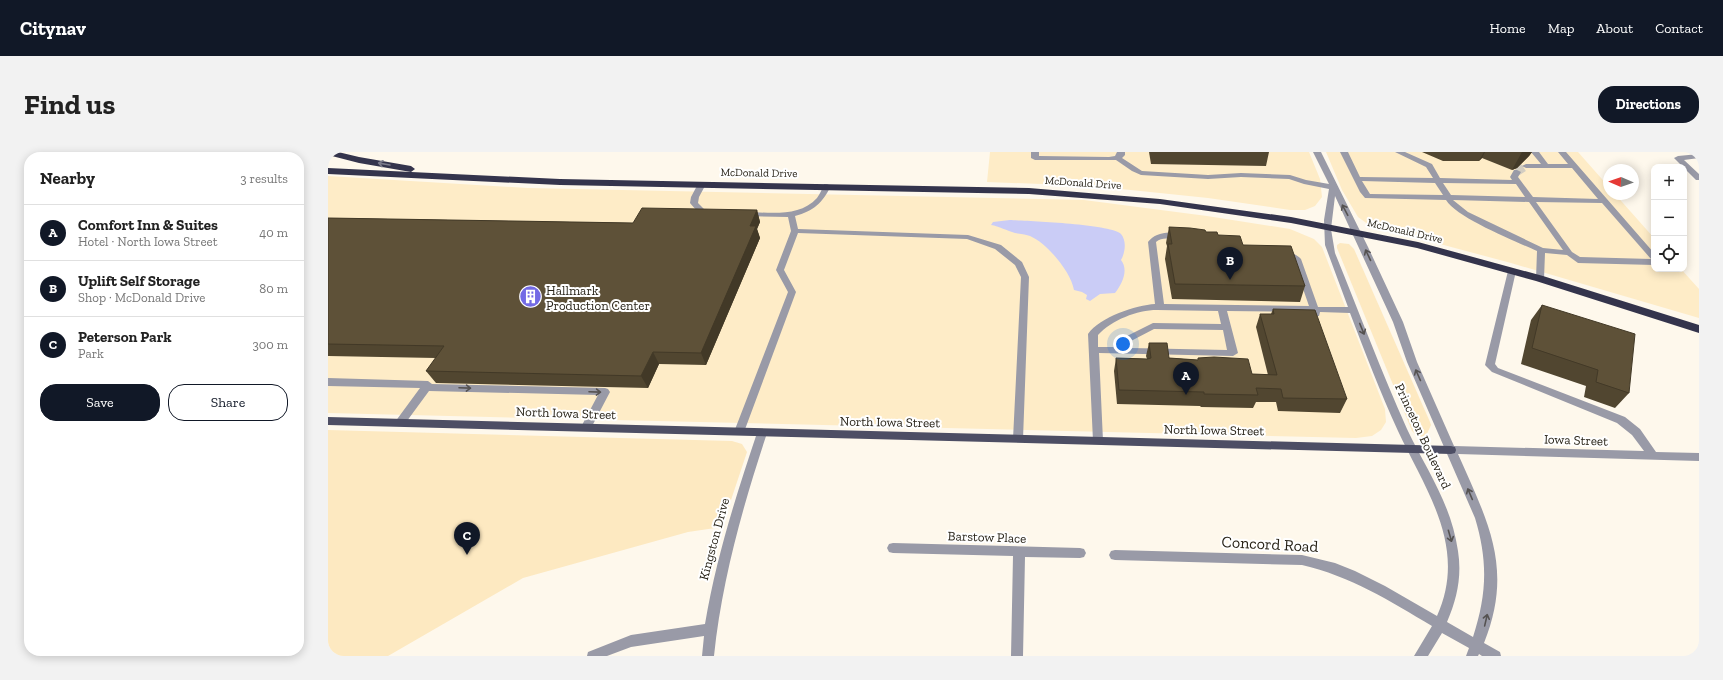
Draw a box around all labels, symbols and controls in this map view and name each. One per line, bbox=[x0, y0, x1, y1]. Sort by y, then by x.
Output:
text: Citynav bbox=[20, 17, 86, 40]
text: Home bbox=[1490, 20, 1526, 37]
text: Map bbox=[1548, 20, 1574, 37]
text: About bbox=[1596, 20, 1633, 37]
text: Contact bbox=[1655, 20, 1703, 37]
button: Directions bbox=[1598, 86, 1699, 123]
text: Find us bbox=[24, 88, 115, 121]
one-way arrow bbox=[378, 160, 391, 168]
north arrow bbox=[1603, 164, 1639, 200]
map controls bbox=[1651, 164, 1687, 272]
button: + bbox=[1651, 164, 1687, 200]
street label: McDonald Drive bbox=[721, 166, 797, 180]
text: Nearby bbox=[40, 168, 95, 188]
text: 3 results bbox=[240, 171, 288, 186]
street label: McDonald Drive bbox=[1044, 174, 1122, 192]
button: − bbox=[1651, 200, 1687, 236]
one-way arrow bbox=[1341, 204, 1348, 216]
text: Comfort Inn & Suites bbox=[78, 216, 218, 234]
street label: McDonald Drive bbox=[1366, 216, 1444, 246]
text: A bbox=[49, 225, 57, 240]
text: 40 m bbox=[259, 225, 288, 240]
text: Hotel · North Iowa Street bbox=[78, 234, 218, 249]
button: locate bbox=[1651, 236, 1687, 272]
pin: B bbox=[1217, 247, 1243, 280]
one-way arrow bbox=[1363, 249, 1371, 261]
text: Uplift Self Storage bbox=[78, 272, 200, 290]
text: B bbox=[49, 281, 57, 296]
text: 80 m bbox=[259, 281, 288, 296]
place label: Hallmark Production Center bbox=[546, 283, 650, 313]
building icon: Hallmark Production Center bbox=[518, 284, 544, 310]
text: Shop · McDonald Drive bbox=[78, 290, 205, 305]
one-way arrow bbox=[1358, 323, 1366, 335]
text: Peterson Park bbox=[78, 328, 171, 346]
your location bbox=[1113, 334, 1133, 354]
text: C bbox=[49, 337, 57, 352]
text: 300 m bbox=[252, 337, 288, 352]
text: Park bbox=[78, 346, 104, 361]
pin: A bbox=[1173, 362, 1199, 395]
one-way arrow bbox=[1414, 369, 1421, 381]
street label: Princeton Boulevard bbox=[1392, 381, 1454, 491]
button: Save bbox=[40, 384, 160, 421]
button: Share bbox=[168, 384, 288, 421]
one-way arrow bbox=[458, 385, 471, 392]
one-way arrow bbox=[588, 388, 601, 396]
street label: North Iowa Street bbox=[516, 404, 617, 422]
street label: North Iowa Street bbox=[840, 414, 940, 430]
street label: North Iowa Street bbox=[1164, 422, 1264, 438]
street label: Iowa Street bbox=[1544, 431, 1608, 449]
one-way arrow bbox=[1466, 488, 1473, 500]
street label: Kingston Drive bbox=[696, 496, 732, 582]
pin: C bbox=[454, 522, 480, 555]
street label: Barstow Place bbox=[947, 528, 1027, 546]
one-way arrow bbox=[1447, 530, 1454, 543]
street label: Concord Road bbox=[1221, 532, 1319, 556]
one-way arrow bbox=[1482, 613, 1490, 626]

